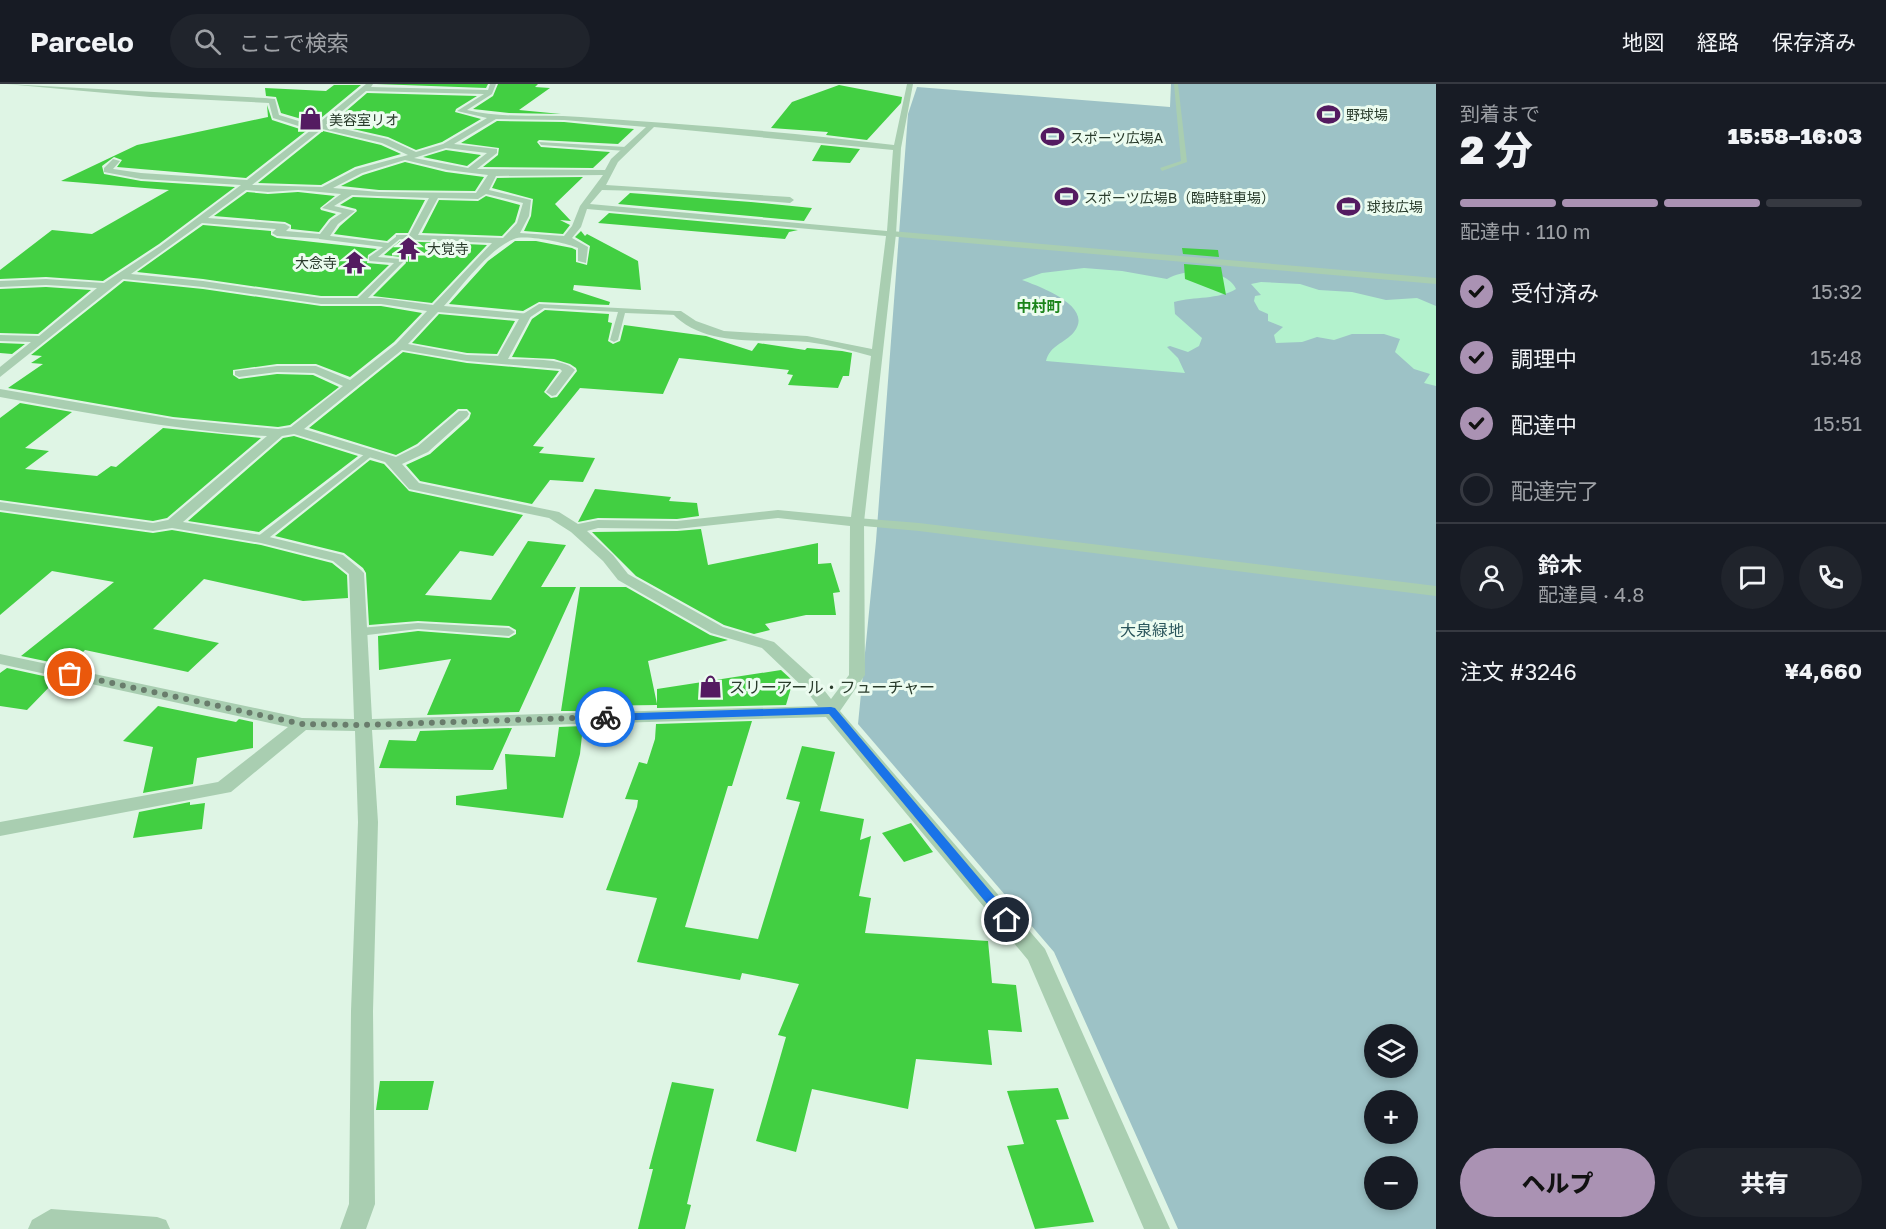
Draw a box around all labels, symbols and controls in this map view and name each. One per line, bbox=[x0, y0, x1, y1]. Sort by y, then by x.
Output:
search box bbox=[170, 14, 590, 68]
text: Parcelo bbox=[30, 25, 134, 58]
icon: search bbox=[191, 25, 224, 58]
text: ここで検索 bbox=[239, 29, 349, 56]
text: 地図 bbox=[1622, 29, 1664, 55]
text: 経路 bbox=[1697, 29, 1739, 55]
text: 保存済み bbox=[1772, 29, 1856, 55]
sports icon: 野球場 bbox=[1315, 101, 1341, 127]
text: 到着まで bbox=[1460, 101, 1540, 125]
shop icon: 美容室リオ bbox=[298, 106, 324, 132]
place label: 野球場 bbox=[1346, 106, 1388, 123]
place label: 美容室リオ bbox=[329, 111, 399, 128]
text: 15:58–16:03 bbox=[1728, 122, 1862, 149]
sports icon: スポーツ広場A bbox=[1039, 124, 1065, 150]
text: 2 分 bbox=[1460, 126, 1533, 173]
place label: スポーツ広場A bbox=[1070, 129, 1164, 146]
sports icon: スポーツ広場B（臨時駐車場） bbox=[1053, 184, 1079, 210]
place label: スポーツ広場B（臨時駐車場） bbox=[1084, 189, 1275, 206]
sports icon: 球技広場 bbox=[1336, 193, 1362, 219]
place label: 球技広場 bbox=[1367, 198, 1423, 215]
text: 配達中 · 110 m bbox=[1460, 219, 1591, 243]
temple icon: 大覚寺 bbox=[396, 235, 422, 261]
place label: 大覚寺 bbox=[427, 240, 469, 257]
temple icon: 大念寺 bbox=[342, 249, 368, 275]
place label: 大念寺 bbox=[295, 254, 337, 271]
icon: check bbox=[1460, 275, 1493, 308]
text: 受付済み bbox=[1511, 279, 1599, 306]
text: 15:32 bbox=[1811, 279, 1862, 303]
district label: 中村町 bbox=[1016, 297, 1062, 315]
icon: check bbox=[1460, 341, 1493, 374]
text: 調理中 bbox=[1511, 345, 1577, 372]
text: 15:48 bbox=[1810, 345, 1862, 369]
icon: check bbox=[1460, 407, 1493, 440]
text: 配達中 bbox=[1511, 411, 1577, 438]
text: 15:51 bbox=[1813, 411, 1862, 435]
text: 配達完了 bbox=[1511, 477, 1599, 504]
button: person bbox=[1460, 546, 1523, 609]
button: chat bbox=[1721, 546, 1784, 609]
button: phone bbox=[1799, 546, 1862, 609]
text: 鈴木 bbox=[1538, 551, 1582, 578]
text: 配達員 · 4.8 bbox=[1538, 582, 1644, 606]
park label: 大泉緑地 bbox=[1120, 620, 1184, 640]
pin bbox=[44, 648, 95, 699]
icon: bag bbox=[53, 657, 86, 690]
text: ¥4,660 bbox=[1784, 657, 1862, 684]
text: 注文 #3246 bbox=[1460, 658, 1577, 685]
shop icon: スリーアール・フューチャー bbox=[698, 674, 724, 700]
place label: スリーアール・フューチャー bbox=[729, 677, 935, 697]
courier bbox=[575, 687, 635, 747]
icon: bike bbox=[589, 701, 622, 734]
pin bbox=[981, 894, 1032, 945]
icon: home bbox=[990, 903, 1023, 936]
map controls bbox=[1364, 1024, 1418, 1210]
button: layers bbox=[1364, 1024, 1418, 1078]
button: + bbox=[1364, 1090, 1418, 1144]
button: ヘルプ bbox=[1460, 1148, 1655, 1217]
button: 共有 bbox=[1667, 1148, 1862, 1217]
button: − bbox=[1364, 1156, 1418, 1210]

